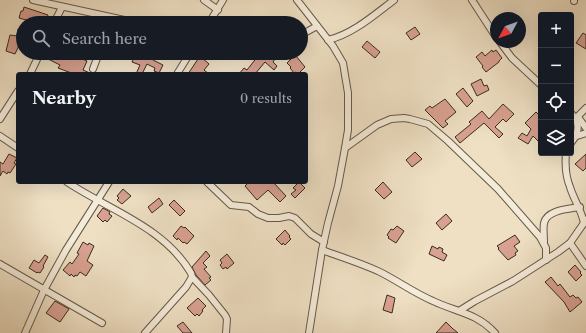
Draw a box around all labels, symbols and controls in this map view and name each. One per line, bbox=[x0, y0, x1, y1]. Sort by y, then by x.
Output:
north arrow bbox=[490, 12, 526, 48]
map controls bbox=[538, 12, 574, 156]
button: + bbox=[538, 12, 574, 48]
search box bbox=[16, 16, 308, 60]
icon: search bbox=[30, 27, 52, 49]
text: Search here bbox=[62, 29, 147, 48]
button: − bbox=[538, 48, 574, 84]
button: locate bbox=[538, 84, 574, 120]
text: Nearby bbox=[32, 88, 96, 108]
text: 0 results bbox=[240, 90, 292, 106]
button: layers bbox=[538, 120, 574, 156]

